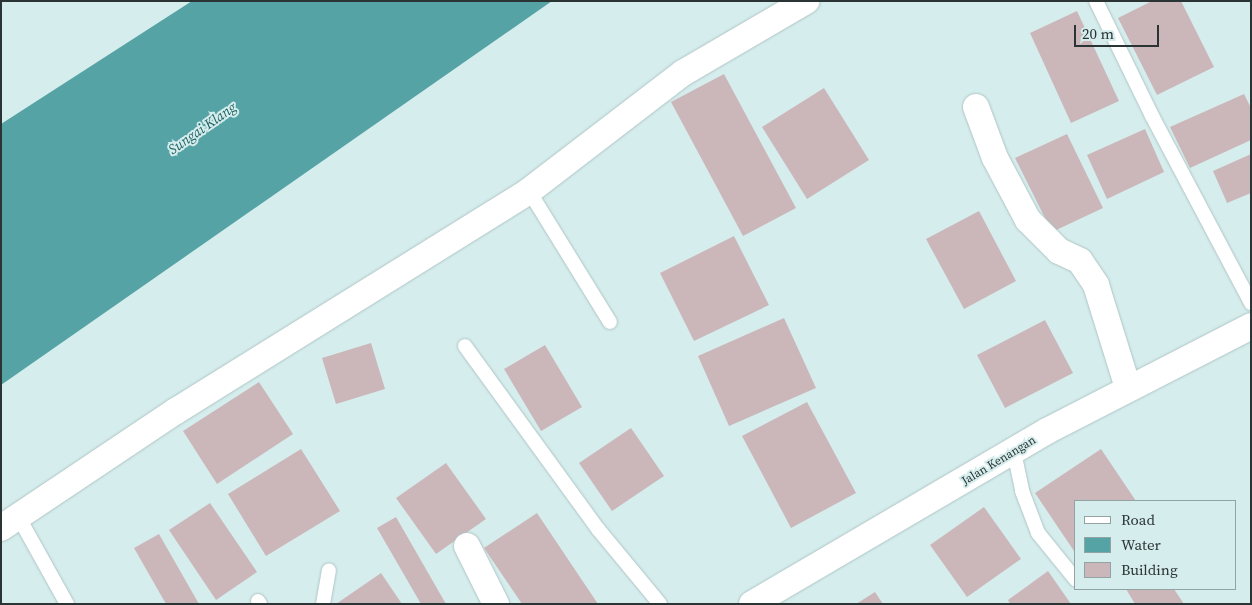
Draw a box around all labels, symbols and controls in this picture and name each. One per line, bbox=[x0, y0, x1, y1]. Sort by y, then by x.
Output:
scale bar bbox=[1077, 15, 1162, 47]
text: 20 m bbox=[1082, 23, 1114, 44]
water label: Sungai Klang bbox=[165, 98, 239, 158]
street label: Jalan Kenangan bbox=[959, 433, 1039, 489]
legend bbox=[1074, 500, 1237, 590]
text: Road bbox=[1121, 509, 1155, 530]
text: Water bbox=[1121, 534, 1161, 555]
text: Building bbox=[1121, 559, 1178, 580]

